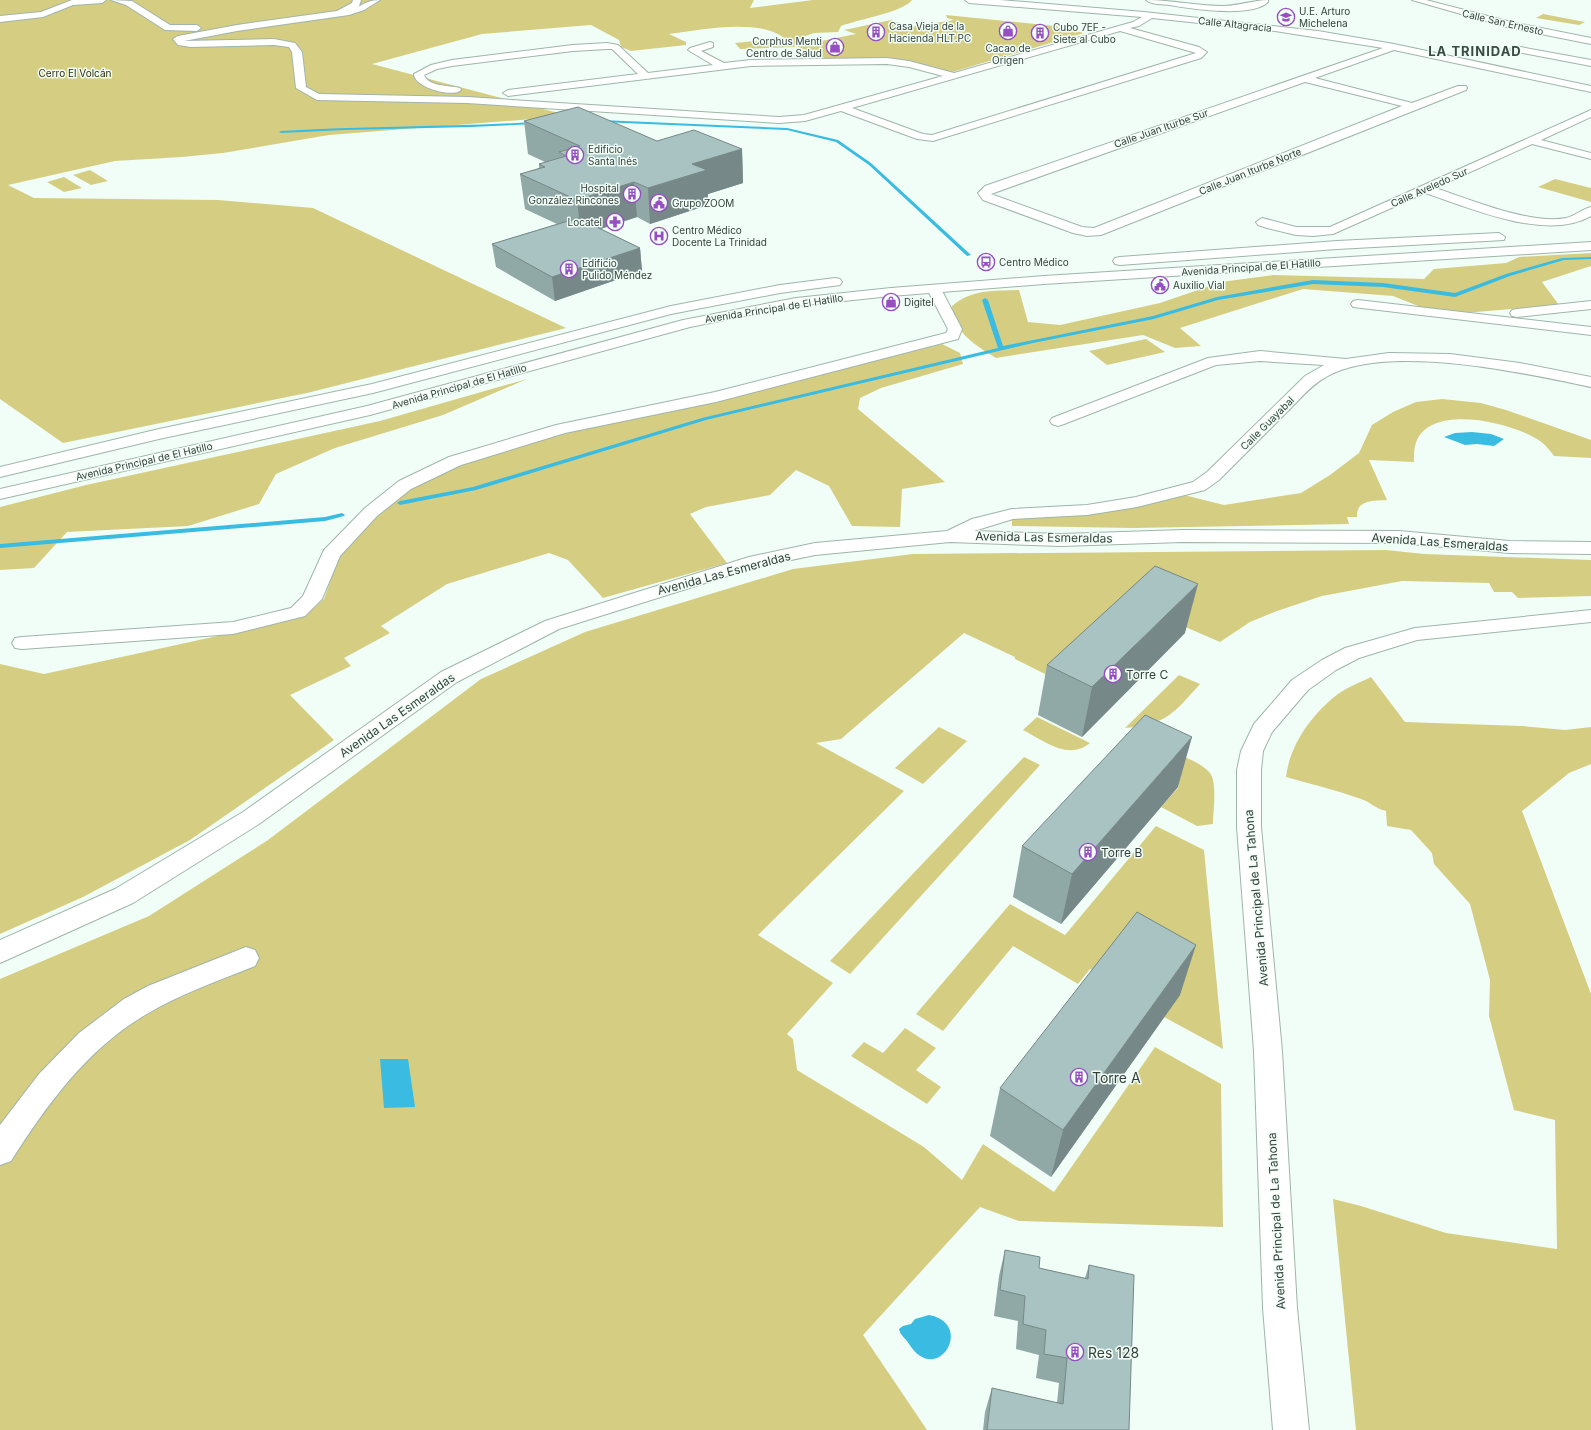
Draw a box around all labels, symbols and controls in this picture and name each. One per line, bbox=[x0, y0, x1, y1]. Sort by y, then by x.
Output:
place label: U.E. Arturo Michelena bbox=[1299, 5, 1350, 29]
school or university icon: U.E. Arturo Michelena bbox=[1276, 7, 1296, 27]
street label: Calle San Ernesto bbox=[1461, 7, 1545, 37]
street label: Calle Altagracia bbox=[1198, 14, 1272, 34]
place label: Casa Vieja de la Hacienda HLT.PC bbox=[889, 20, 971, 44]
shop icon: Cacao de Origen bbox=[998, 21, 1018, 41]
place label: Cubo 7EF - Siete al Cubo bbox=[1053, 21, 1116, 45]
building icon: Casa Vieja de la Hacienda HLT.PC bbox=[866, 22, 886, 42]
building icon: Cubo 7EF - Siete al Cubo bbox=[1030, 23, 1050, 43]
place label: Corphus Menti Centro de Salud bbox=[746, 35, 822, 59]
shop icon: Corphus Menti Centro de Salud bbox=[825, 37, 845, 57]
place label: Cacao de Origen bbox=[985, 42, 1031, 66]
district label: LA TRINIDAD bbox=[1428, 43, 1522, 59]
park label: Cerro El Volcán bbox=[39, 67, 112, 79]
street label: Calle Juan Iturbe Sur bbox=[1112, 106, 1210, 150]
place label: Edificio Santa Inés bbox=[588, 143, 637, 167]
building icon: Edificio Santa Inés bbox=[565, 145, 585, 165]
street label: Calle Juan Iturbe Norte bbox=[1197, 145, 1303, 197]
street label: Calle Aveledo Sur bbox=[1389, 165, 1470, 209]
place label: Hospital González Rincones bbox=[529, 182, 619, 206]
building icon: Hospital González Rincones bbox=[622, 184, 642, 204]
public building icon: Grupo ZOOM bbox=[649, 193, 669, 213]
place label: Grupo ZOOM bbox=[672, 197, 734, 209]
pharmacy icon: Locatel bbox=[605, 212, 625, 232]
place label: Locatel bbox=[567, 216, 602, 228]
place label: Centro Médico Docente La Trinidad bbox=[672, 224, 767, 248]
hospital icon: Centro Médico Docente La Trinidad bbox=[649, 226, 669, 246]
bus stop icon: Centro Médico bbox=[976, 252, 996, 272]
place label: Centro Médico bbox=[999, 256, 1069, 268]
street label: Avenida Principal de El Hatillo bbox=[1181, 256, 1321, 278]
place label: Edificio Pulido Méndez bbox=[582, 257, 652, 281]
building icon: Edificio Pulido Méndez bbox=[559, 259, 579, 279]
public building icon: Auxilio Vial bbox=[1150, 275, 1170, 295]
place label: Auxilio Vial bbox=[1173, 279, 1225, 291]
street label: Avenida Principal de El Hatillo bbox=[704, 291, 844, 325]
shop icon: Digitel bbox=[881, 292, 901, 312]
place label: Digitel bbox=[904, 296, 934, 308]
street label: Avenida Principal de El Hatillo bbox=[390, 361, 528, 411]
street label: Calle Guayabal bbox=[1238, 394, 1296, 452]
street label: Avenida Principal de El Hatillo bbox=[75, 439, 213, 483]
street label: Avenida Las Esmeraldas bbox=[975, 528, 1113, 546]
street label: Avenida Las Esmeraldas bbox=[1371, 530, 1509, 554]
street label: Avenida Las Esmeraldas bbox=[656, 548, 792, 598]
building icon: Torre C bbox=[1103, 664, 1123, 684]
place label: Torre C bbox=[1126, 667, 1168, 682]
street label: Avenida Las Esmeraldas bbox=[336, 669, 458, 761]
street label: Avenida Principal de La Tahona bbox=[1241, 809, 1271, 987]
building icon: Torre B bbox=[1078, 842, 1098, 862]
place label: Torre B bbox=[1101, 845, 1142, 860]
building icon: Torre A bbox=[1069, 1067, 1089, 1087]
place label: Torre A bbox=[1092, 1069, 1141, 1086]
street label: Avenida Principal de La Tahona bbox=[1264, 1132, 1288, 1310]
building icon: Res 128 bbox=[1065, 1342, 1085, 1362]
place label: Res 128 bbox=[1088, 1344, 1139, 1361]

